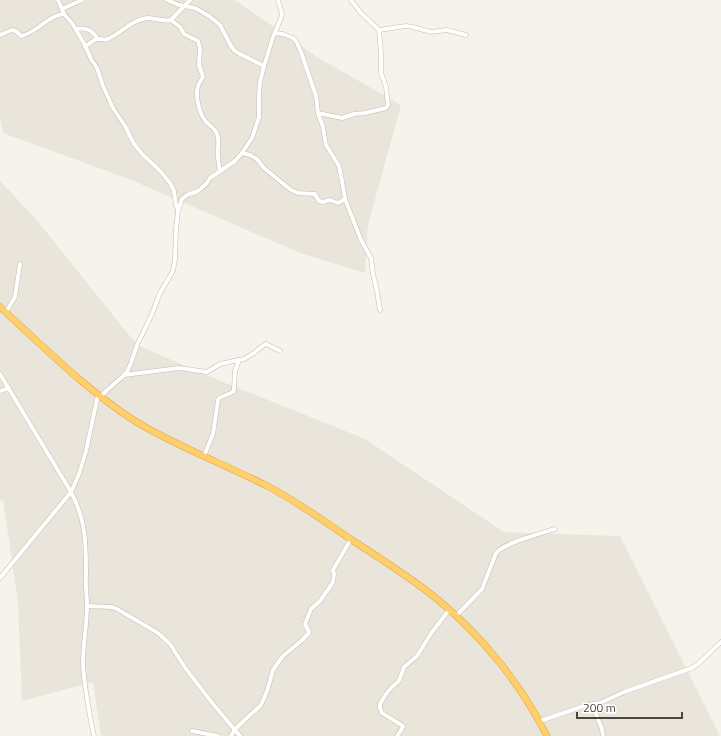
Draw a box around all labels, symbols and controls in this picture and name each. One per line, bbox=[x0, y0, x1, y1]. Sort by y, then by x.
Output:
scale bar bbox=[577, 694, 682, 720]
text: 200 m bbox=[583, 698, 616, 717]

